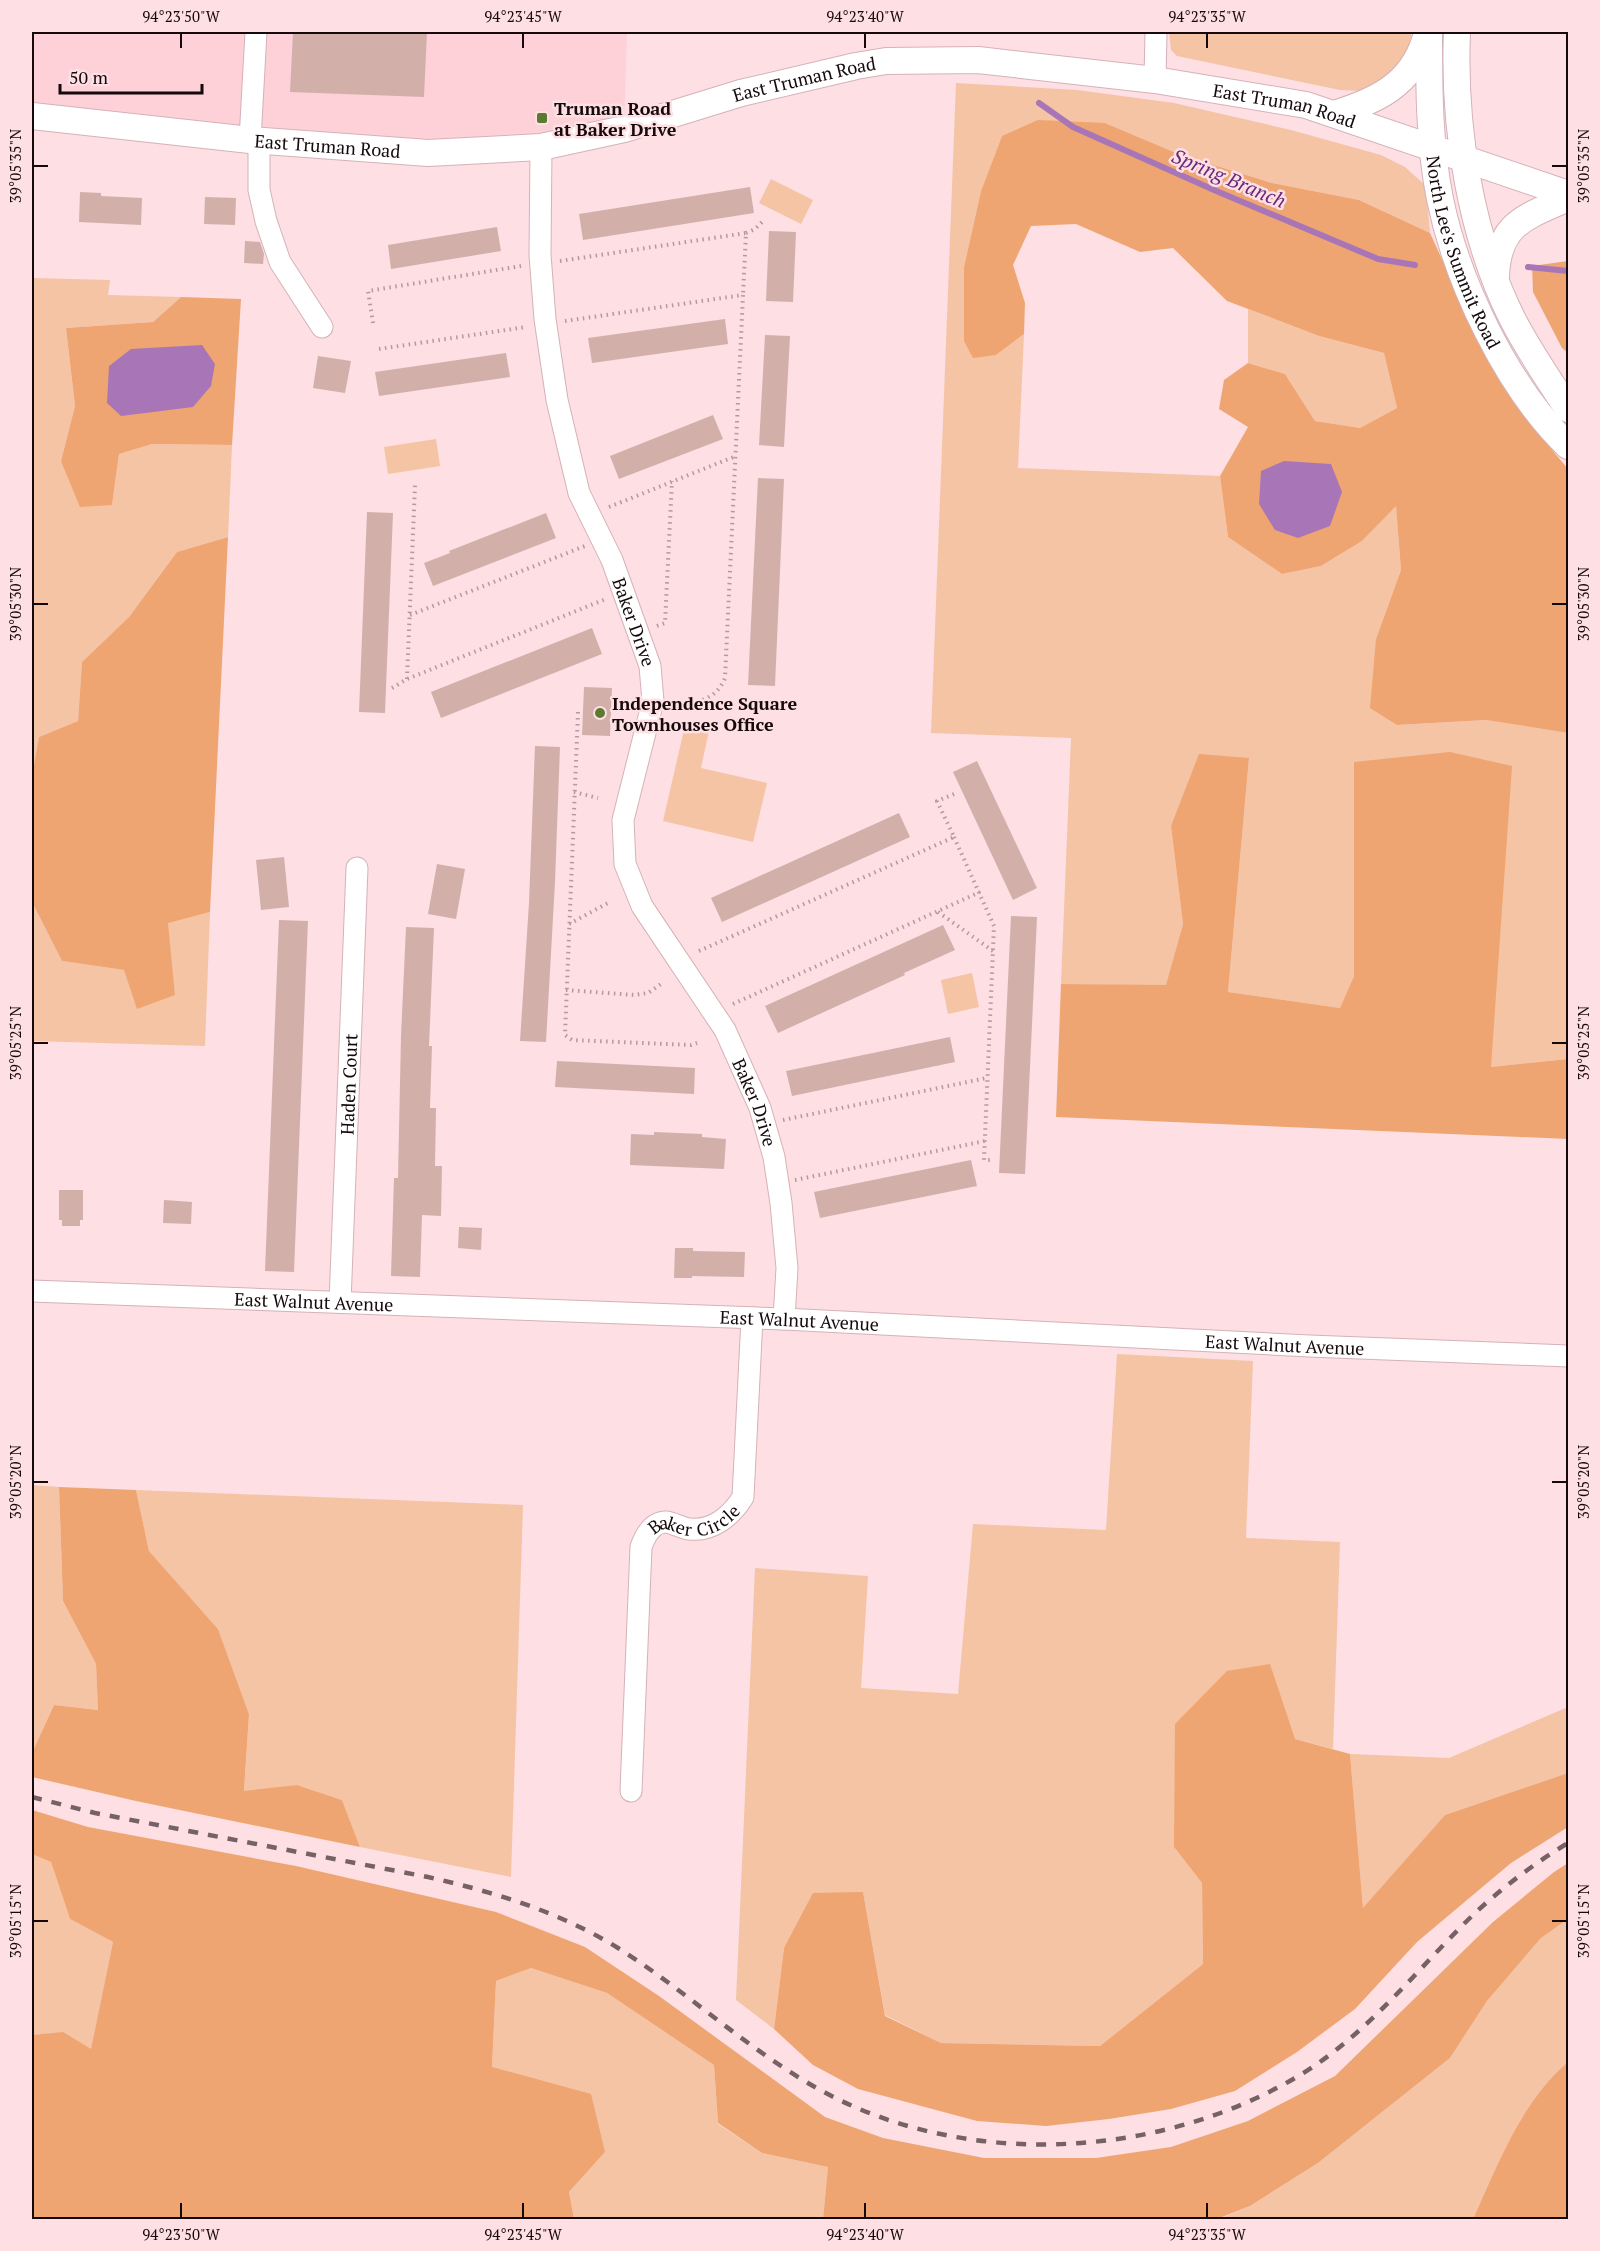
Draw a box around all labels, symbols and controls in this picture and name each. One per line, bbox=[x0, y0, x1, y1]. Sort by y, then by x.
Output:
text: 94°23'50"W bbox=[142, 6, 221, 26]
text: 94°23'45"W bbox=[484, 6, 563, 26]
text: 94°23'40"W bbox=[826, 6, 905, 26]
text: 94°23'35"W bbox=[1168, 6, 1247, 26]
street label: East Truman Road bbox=[729, 51, 877, 107]
scale bar bbox=[60, 57, 202, 95]
text: 50 m bbox=[69, 65, 109, 89]
street label: East Truman Road bbox=[1211, 78, 1359, 133]
place label: Truman Road at Baker Drive bbox=[554, 96, 677, 141]
marker: Truman Road at Baker Drive bbox=[535, 111, 549, 125]
street label: East Truman Road bbox=[254, 128, 401, 163]
text: 39°05'35"N bbox=[5, 129, 25, 203]
text: 39°05'35"N bbox=[1573, 129, 1593, 203]
water label: Spring Branch bbox=[1168, 142, 1290, 214]
street label: North Lee's Summit Road bbox=[1421, 154, 1506, 353]
text: 39°05'30"N bbox=[5, 567, 25, 641]
text: 39°05'30"N bbox=[1573, 567, 1593, 641]
street label: Baker Drive bbox=[607, 574, 661, 669]
place label: Independence Square Townhouses Office bbox=[612, 691, 798, 736]
marker: Independence Square Townhouses Office bbox=[593, 706, 607, 720]
text: 39°05'25"N bbox=[5, 1006, 25, 1080]
text: 39°05'25"N bbox=[1573, 1006, 1593, 1080]
street label: Haden Court bbox=[335, 1033, 363, 1135]
street label: Baker Drive bbox=[727, 1055, 782, 1149]
street label: East Walnut Avenue bbox=[234, 1287, 394, 1316]
street label: East Walnut Avenue bbox=[719, 1305, 880, 1336]
street label: East Walnut Avenue bbox=[1205, 1329, 1365, 1360]
text: 39°05'20"N bbox=[5, 1445, 25, 1519]
text: 39°05'20"N bbox=[1573, 1445, 1593, 1519]
street label: Baker Circle bbox=[643, 1499, 745, 1542]
text: 39°05'15"N bbox=[5, 1884, 25, 1958]
text: 39°05'15"N bbox=[1573, 1884, 1593, 1958]
text: 94°23'50"W bbox=[142, 2224, 221, 2244]
text: 94°23'45"W bbox=[484, 2224, 563, 2244]
text: 94°23'40"W bbox=[826, 2224, 905, 2244]
text: 94°23'35"W bbox=[1168, 2224, 1247, 2244]

